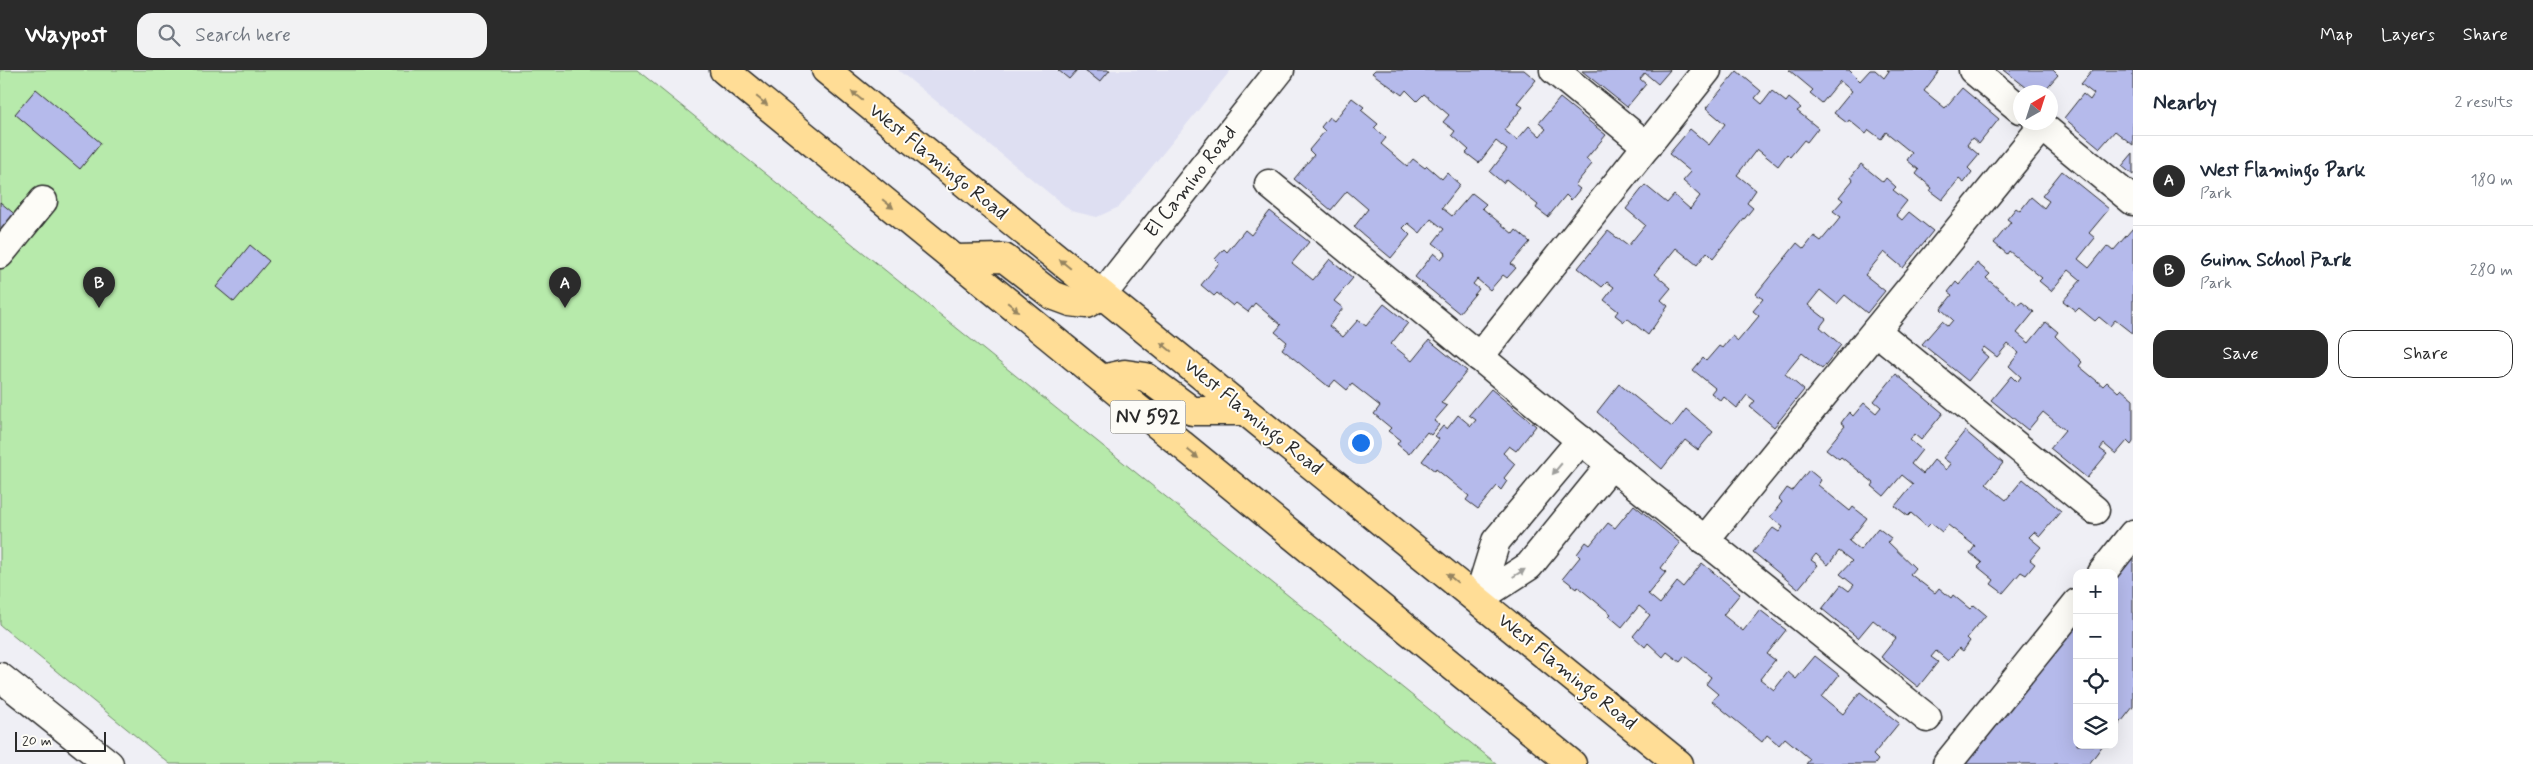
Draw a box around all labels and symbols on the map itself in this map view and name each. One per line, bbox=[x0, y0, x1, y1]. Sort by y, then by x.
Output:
north arrow bbox=[2013, 85, 2058, 130]
one-way arrow bbox=[851, 90, 864, 101]
one-way arrow bbox=[755, 95, 768, 106]
street label: West Flamingo Road bbox=[861, 97, 1013, 228]
street label: El Camino Road bbox=[1139, 120, 1243, 244]
one-way arrow bbox=[881, 198, 894, 209]
one-way arrow bbox=[1058, 259, 1071, 270]
pin: B bbox=[83, 267, 115, 308]
pin: A bbox=[549, 267, 581, 308]
one-way arrow bbox=[1007, 301, 1020, 312]
one-way arrow bbox=[1160, 342, 1173, 353]
street label: West Flamingo Road bbox=[1176, 352, 1328, 483]
road number: NV 592 bbox=[1110, 401, 1186, 434]
your location bbox=[1348, 430, 1374, 456]
one-way arrow bbox=[1187, 448, 1200, 459]
one-way arrow bbox=[1551, 462, 1562, 475]
one-way arrow bbox=[1513, 568, 1526, 577]
one-way arrow bbox=[1446, 572, 1459, 583]
street label: West Flamingo Road bbox=[1490, 607, 1642, 738]
scale bar bbox=[15, 729, 106, 752]

